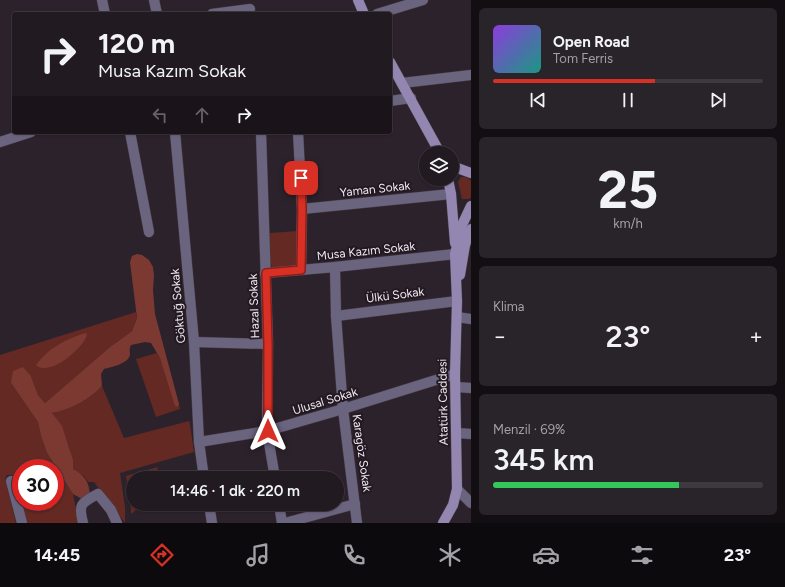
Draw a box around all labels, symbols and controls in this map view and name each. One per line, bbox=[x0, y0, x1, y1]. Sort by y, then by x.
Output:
text: 120 m bbox=[98, 26, 175, 60]
icon: right bbox=[32, 28, 84, 80]
text: Open Road bbox=[553, 33, 630, 51]
text: Tom Ferris bbox=[553, 51, 613, 66]
text: Musa Kazım Sokak bbox=[98, 60, 246, 82]
icon: previous bbox=[527, 89, 549, 111]
icon: pause bbox=[617, 89, 639, 111]
icon: next bbox=[707, 89, 729, 111]
icon: left bbox=[149, 104, 171, 126]
icon: ahead bbox=[191, 104, 213, 126]
icon: right bbox=[233, 104, 255, 126]
map controls bbox=[419, 146, 459, 186]
button: layers bbox=[419, 146, 459, 186]
text: 25 bbox=[598, 159, 658, 221]
pin bbox=[284, 161, 318, 195]
icon: arrive bbox=[290, 167, 312, 189]
street label: Yaman Sokak bbox=[339, 178, 411, 200]
text: km/h bbox=[613, 216, 643, 231]
street label: Musa Kazım Sokak bbox=[316, 239, 416, 263]
street label: Göktuğ Sokak bbox=[168, 268, 188, 344]
street label: Hazal Sokak bbox=[246, 273, 262, 339]
street label: Ülkü Sokak bbox=[365, 284, 425, 306]
text: Klima bbox=[493, 299, 525, 314]
text: 23° bbox=[606, 318, 650, 355]
text: − bbox=[493, 323, 507, 350]
text: + bbox=[749, 323, 763, 350]
street label: Atatürk Caddesi bbox=[435, 359, 451, 445]
street label: Ulusal Sokak bbox=[291, 384, 359, 418]
position arrow bbox=[247, 410, 289, 452]
street label: Karagöz Sokak bbox=[350, 413, 374, 493]
text: Menzil · 69% bbox=[493, 422, 565, 437]
text: 345 km bbox=[493, 441, 594, 478]
speed limit sign: 30 bbox=[12, 459, 64, 511]
text: 14:46 · 1 dk · 220 m bbox=[170, 482, 300, 500]
icon: directions bbox=[148, 541, 176, 569]
icon: music bbox=[244, 541, 272, 569]
icon: phone bbox=[340, 541, 368, 569]
icon: climate bbox=[436, 541, 464, 569]
icon: car bbox=[532, 541, 560, 569]
icon: filters bbox=[628, 541, 656, 569]
text: 14:45 bbox=[34, 544, 80, 566]
text: 23° bbox=[724, 544, 751, 566]

